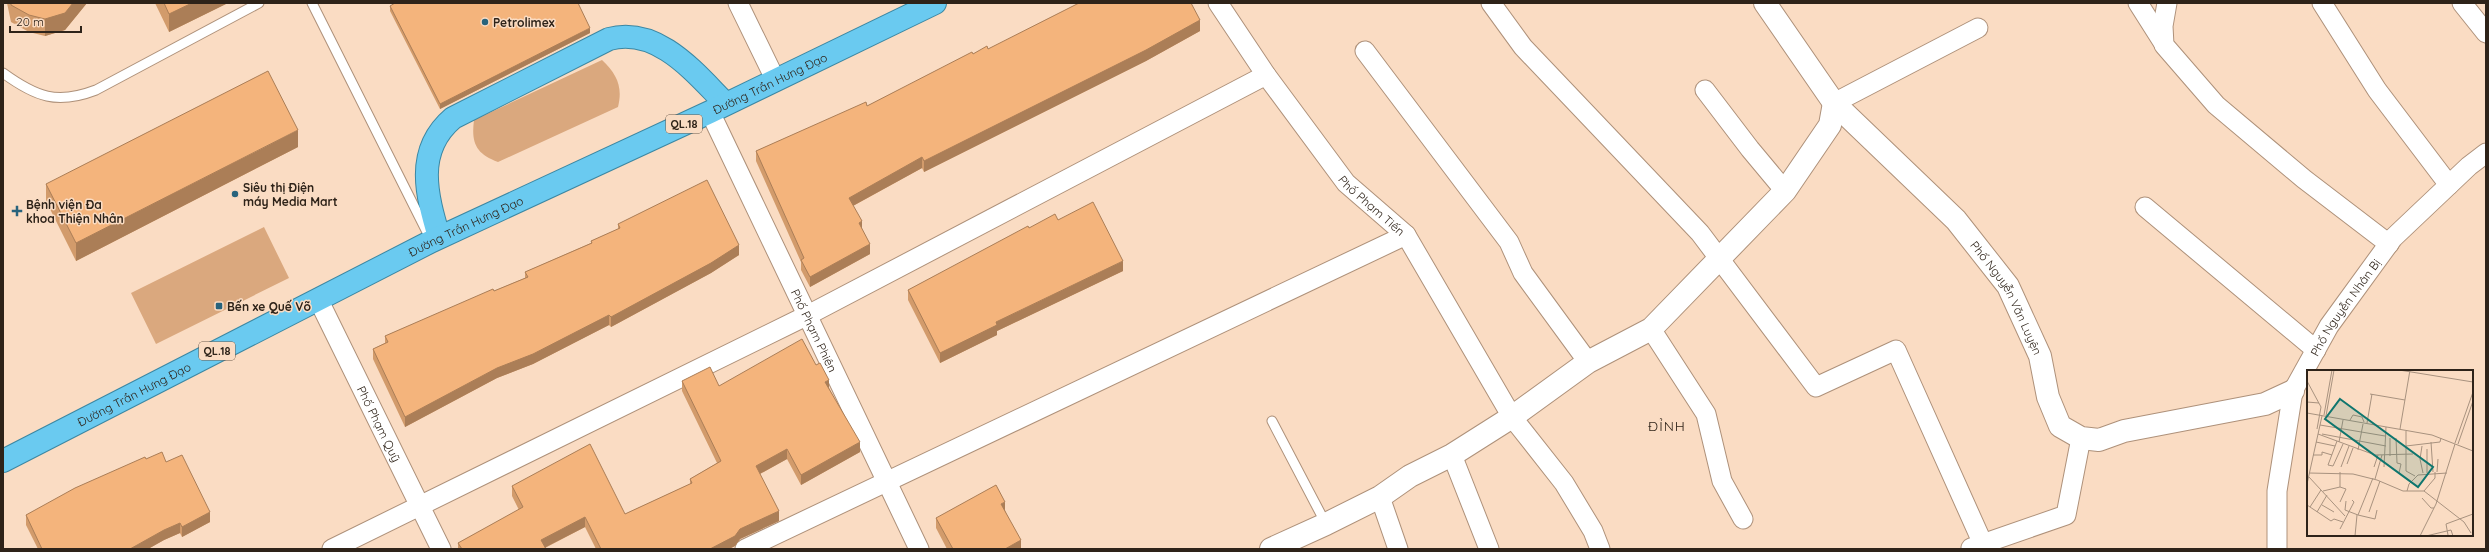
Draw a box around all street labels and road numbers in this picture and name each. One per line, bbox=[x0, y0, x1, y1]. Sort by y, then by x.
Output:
street label: Đường Trần Hưng Đạo bbox=[710, 49, 829, 117]
road number: QL.18 bbox=[666, 115, 702, 133]
street label: Phố Phạm Tiến bbox=[1335, 172, 1408, 238]
street label: Đường Trần Hưng Đạo bbox=[406, 192, 525, 259]
street label: Phố Nguyễn Văn Luyện bbox=[1968, 238, 2046, 357]
street label: Phố Nguyễn Nhân Bị bbox=[2306, 255, 2383, 358]
street label: Phố Phạm Phiên bbox=[788, 286, 841, 374]
road number: QL.18 bbox=[199, 342, 235, 360]
street label: Đường Trần Hưng Đạo bbox=[75, 359, 193, 429]
street label: Phố Phạm Quỹ bbox=[354, 383, 404, 464]

